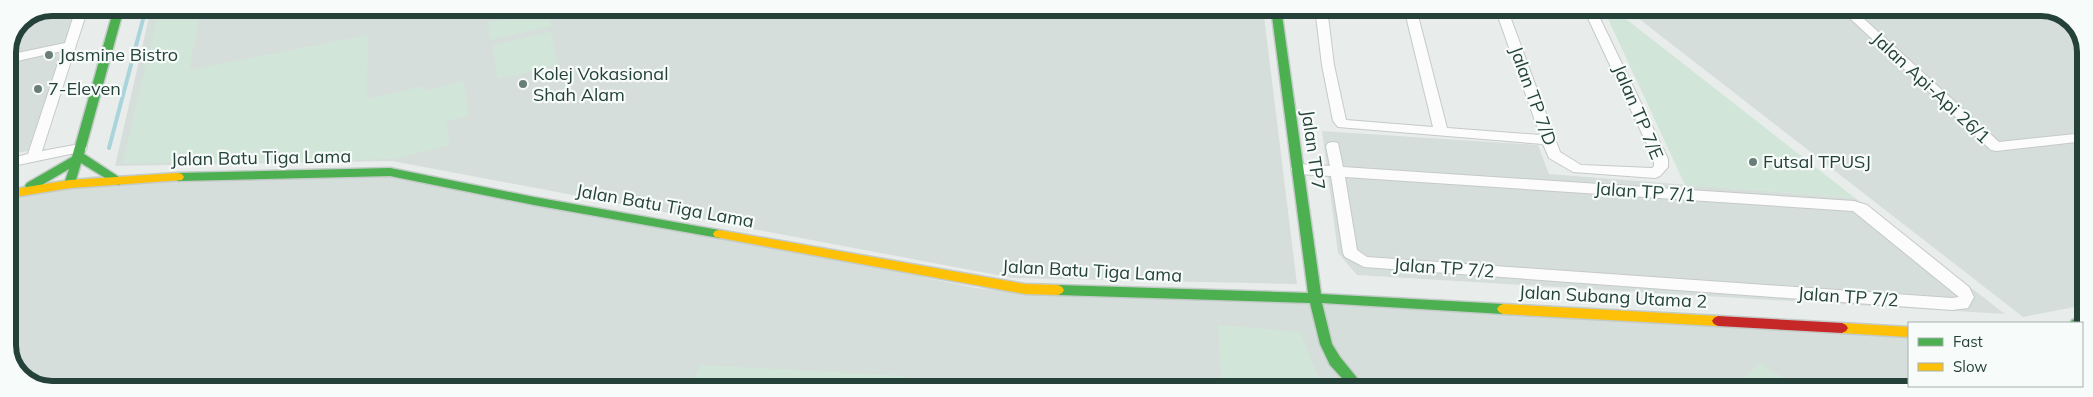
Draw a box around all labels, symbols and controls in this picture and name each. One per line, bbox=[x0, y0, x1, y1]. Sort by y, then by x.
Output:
street label: Jalan Api-Api 26/1 bbox=[1867, 27, 1995, 148]
place label: Jasmine Bistro bbox=[59, 43, 178, 66]
street label: Jalan TP 7/D bbox=[1505, 43, 1562, 149]
marker: Jasmine Bistro bbox=[43, 49, 55, 61]
street label: Jalan TP 7/E bbox=[1608, 61, 1669, 163]
place label: Kolej Vokasional Shah Alam bbox=[533, 62, 668, 106]
place label: 7-Eleven bbox=[48, 77, 121, 100]
marker: Kolej Vokasional Shah Alam bbox=[517, 78, 529, 90]
marker: 7-Eleven bbox=[32, 83, 44, 95]
street label: Jalan TP7 bbox=[1297, 108, 1330, 191]
street label: Jalan Batu Tiga Lama bbox=[171, 144, 351, 171]
place label: Futsal TPUSJ bbox=[1763, 150, 1871, 173]
marker: Futsal TPUSJ bbox=[1747, 156, 1759, 168]
street label: Jalan TP 7/1 bbox=[1594, 177, 1696, 206]
street label: Jalan Batu Tiga Lama bbox=[574, 179, 756, 232]
street label: Jalan TP 7/2 bbox=[1393, 253, 1495, 282]
street label: Jalan Batu Tiga Lama bbox=[1001, 254, 1183, 287]
street label: Jalan Subang Utama 2 bbox=[1518, 280, 1708, 313]
street label: Jalan TP 7/2 bbox=[1797, 282, 1899, 311]
legend bbox=[1908, 322, 2083, 387]
text: Fast bbox=[1953, 332, 1983, 351]
text: Slow bbox=[1953, 357, 1987, 376]

